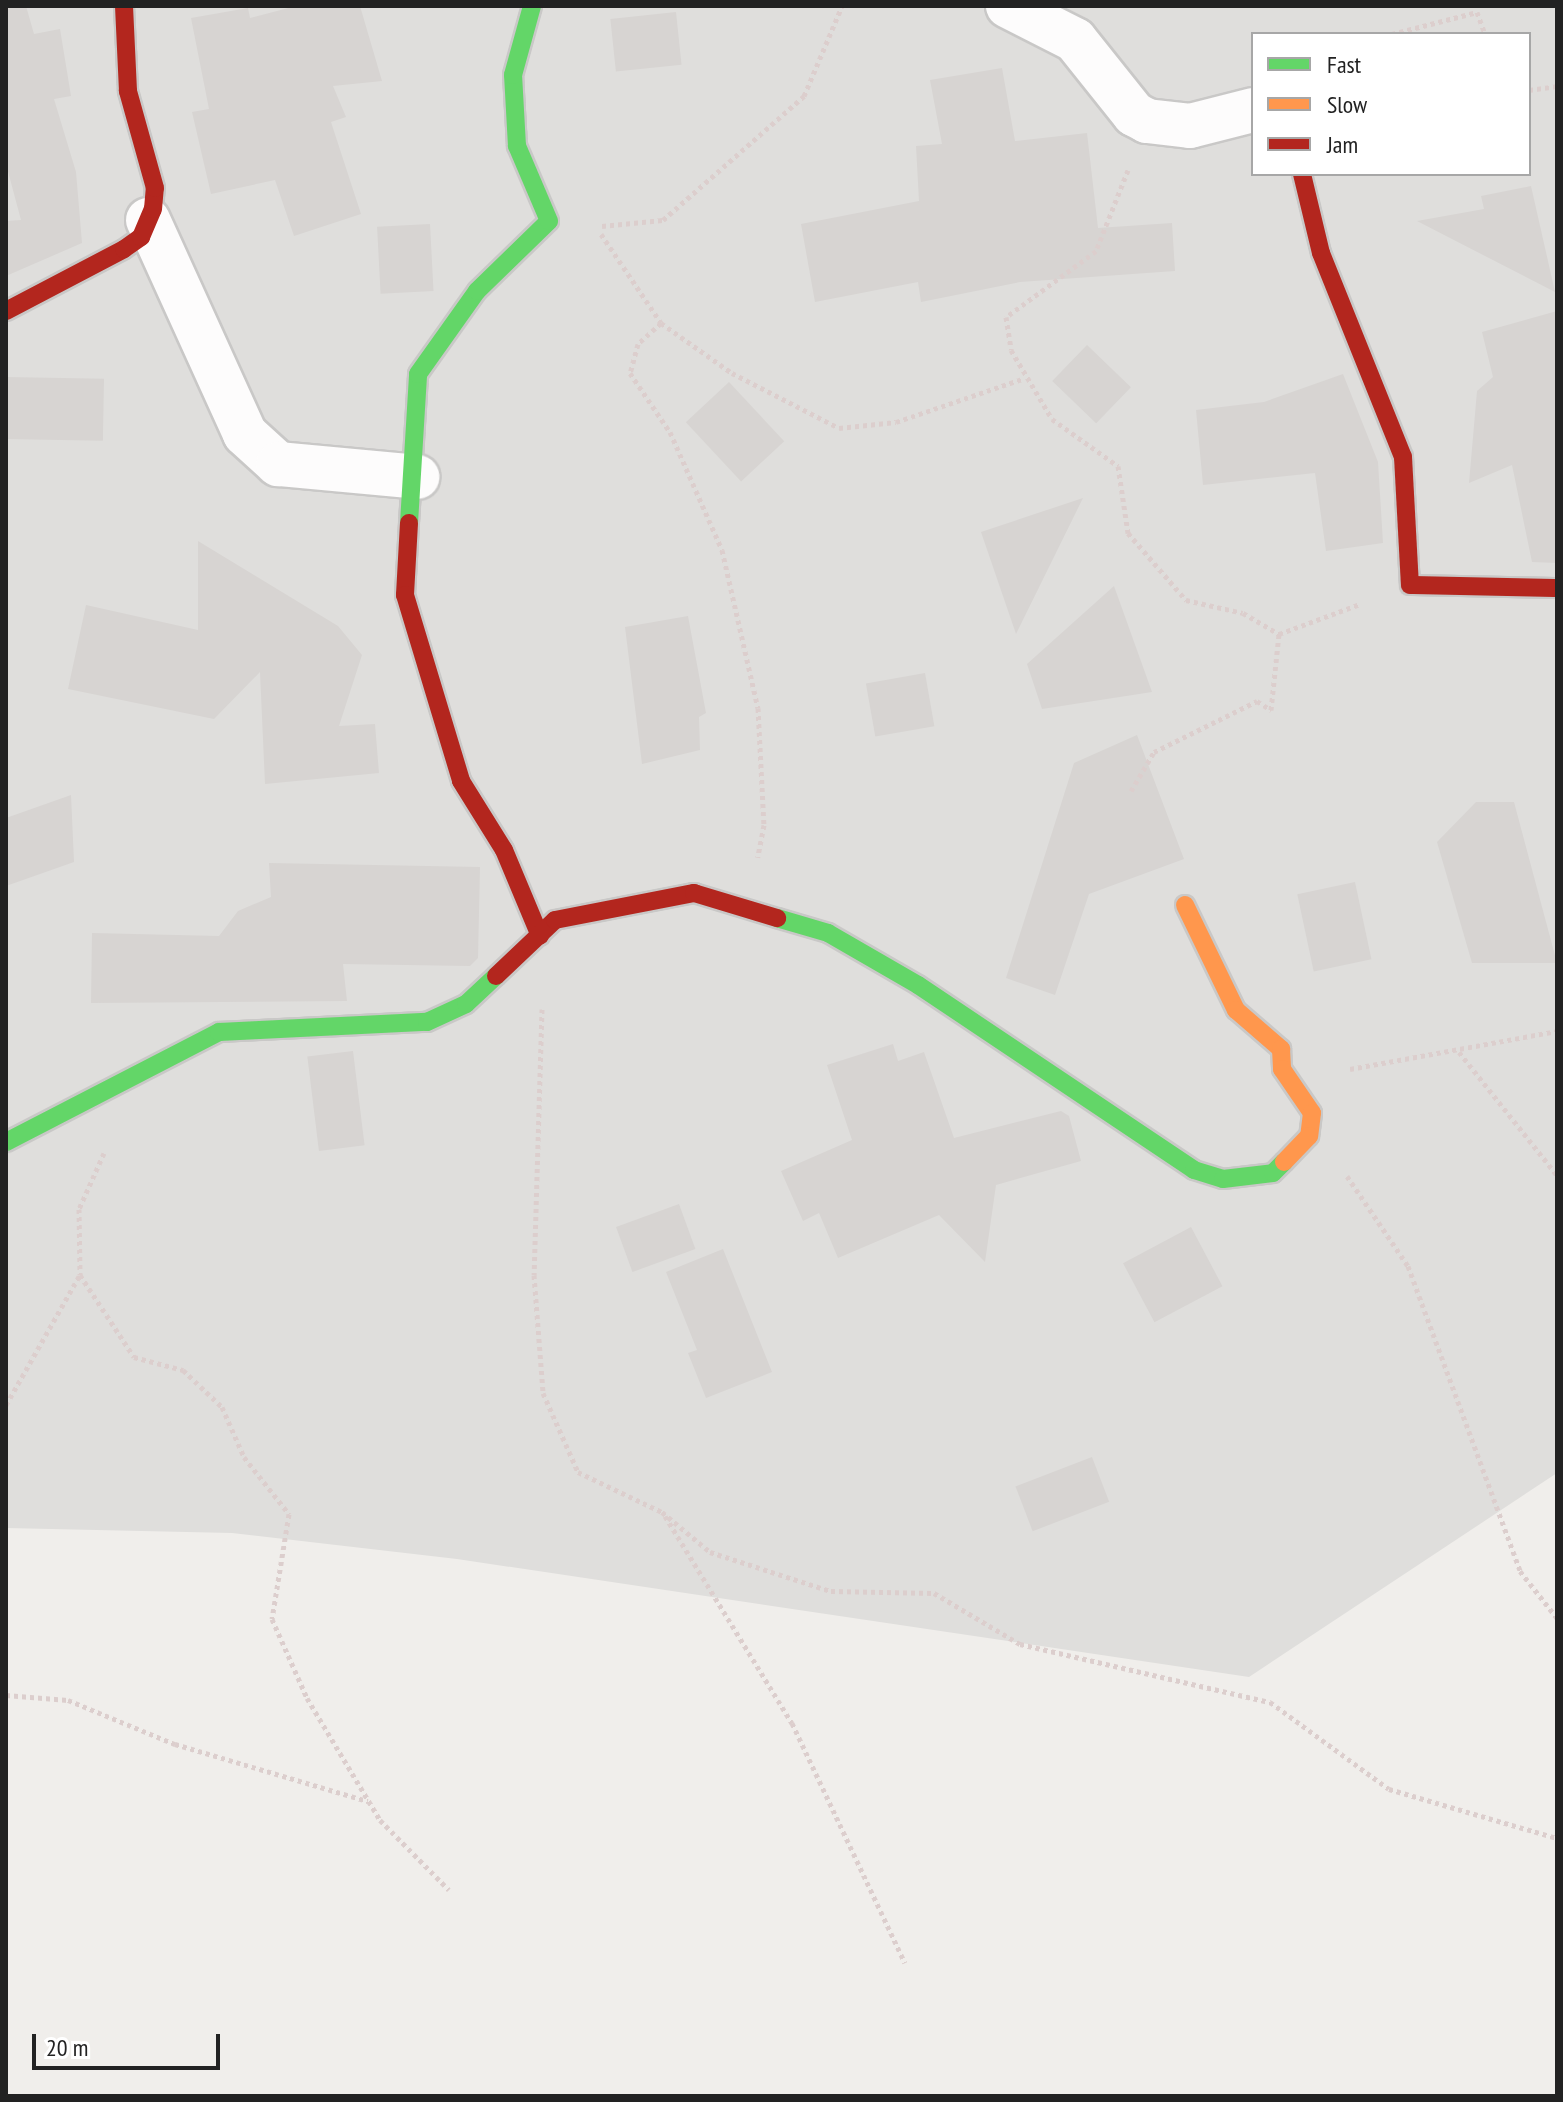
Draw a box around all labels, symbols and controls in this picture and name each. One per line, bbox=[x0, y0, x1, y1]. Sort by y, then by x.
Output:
legend bbox=[1251, 32, 1531, 176]
text: Fast bbox=[1327, 49, 1361, 80]
text: Slow bbox=[1327, 89, 1367, 120]
text: Jam bbox=[1327, 129, 1358, 160]
scale bar bbox=[36, 2018, 224, 2068]
text: 20 m bbox=[46, 2032, 88, 2063]

